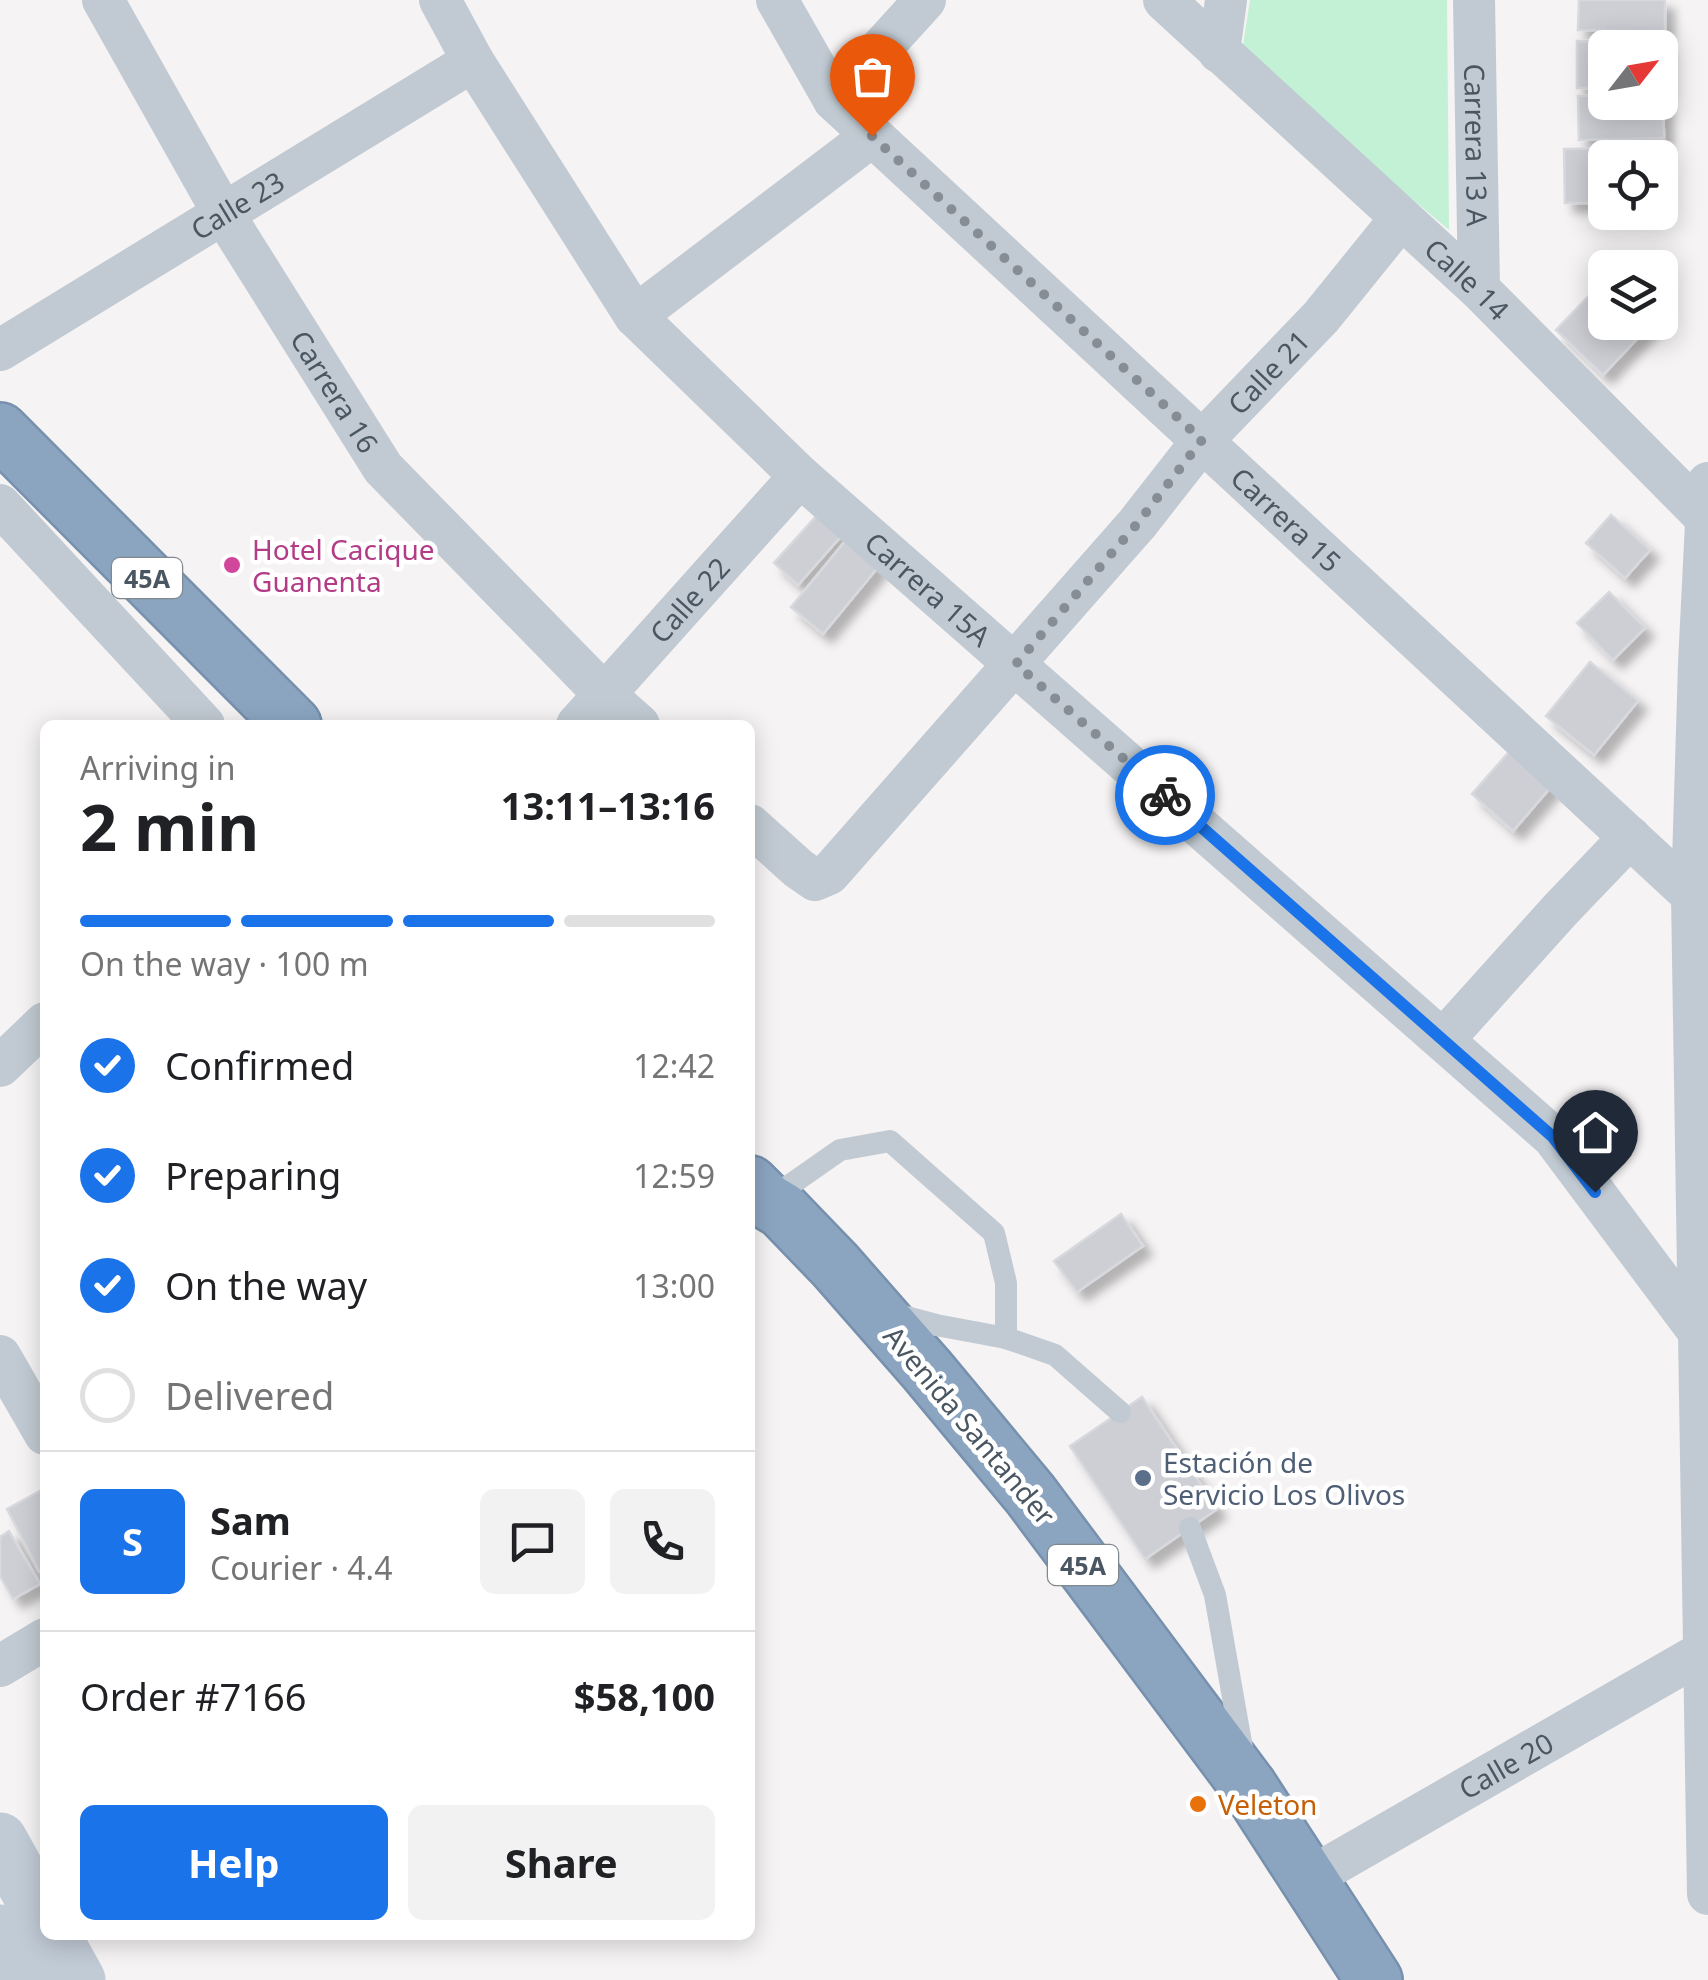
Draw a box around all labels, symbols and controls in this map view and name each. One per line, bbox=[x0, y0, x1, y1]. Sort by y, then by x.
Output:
north arrow bbox=[1588, 30, 1678, 120]
map controls bbox=[1588, 30, 1678, 340]
pin bbox=[830, 34, 915, 137]
icon: bag bbox=[845, 49, 900, 104]
street label: Carrera 13 A bbox=[1456, 63, 1497, 227]
button: locate bbox=[1588, 140, 1678, 230]
street label: Calle 23 bbox=[183, 162, 291, 248]
street label: Calle 14 bbox=[1417, 230, 1518, 328]
button: layers bbox=[1588, 250, 1678, 340]
street label: Calle 21 bbox=[1219, 322, 1318, 422]
street label: Carrera 16 bbox=[282, 323, 388, 460]
street label: Carrera 15 bbox=[1223, 458, 1350, 580]
street label: Carrera 15A bbox=[857, 523, 999, 654]
place label: Hotel Cacique Guanenta bbox=[252, 530, 434, 600]
street label: Calle 22 bbox=[641, 549, 738, 651]
marker: Hotel Cacique Guanenta bbox=[221, 554, 243, 576]
road number: 45A bbox=[112, 558, 182, 598]
courier bbox=[1115, 745, 1215, 845]
text: Arriving in bbox=[80, 746, 235, 789]
icon: bike bbox=[1138, 768, 1193, 823]
text: 13:11–13:16 bbox=[501, 779, 715, 831]
text: 2 min bbox=[80, 782, 259, 870]
text: On the way · 100 m bbox=[80, 942, 369, 985]
icon: check bbox=[80, 1038, 135, 1093]
text: Confirmed bbox=[165, 1039, 354, 1091]
text: 12:42 bbox=[633, 1044, 715, 1087]
pin bbox=[1553, 1090, 1638, 1193]
icon: home bbox=[1568, 1105, 1623, 1160]
icon: check bbox=[80, 1148, 135, 1203]
text: Preparing bbox=[165, 1149, 341, 1201]
text: 12:59 bbox=[633, 1154, 715, 1197]
icon: check bbox=[80, 1258, 135, 1313]
text: On the way bbox=[165, 1259, 367, 1311]
text: 13:00 bbox=[633, 1264, 715, 1307]
street label: Avenida Santander bbox=[876, 1318, 1065, 1533]
text: Delivered bbox=[165, 1369, 334, 1421]
place label: Estación de Servicio Los Olivos bbox=[1163, 1443, 1405, 1513]
marker: Estación de Servicio Los Olivos bbox=[1132, 1467, 1154, 1489]
button: chat bbox=[480, 1489, 585, 1594]
button: phone bbox=[610, 1489, 715, 1594]
text: Sam bbox=[210, 1494, 291, 1546]
text: S bbox=[122, 1515, 143, 1567]
road number: 45A bbox=[1048, 1545, 1118, 1585]
text: Courier · 4.4 bbox=[210, 1546, 393, 1589]
text: Order #7166 bbox=[80, 1670, 306, 1722]
text: $58,100 bbox=[574, 1670, 715, 1722]
street label: Calle 20 bbox=[1452, 1723, 1560, 1808]
place label: Veleton bbox=[1218, 1785, 1317, 1823]
marker: Veleton bbox=[1187, 1793, 1209, 1815]
button: Help bbox=[80, 1805, 388, 1920]
button: Share bbox=[408, 1805, 715, 1920]

